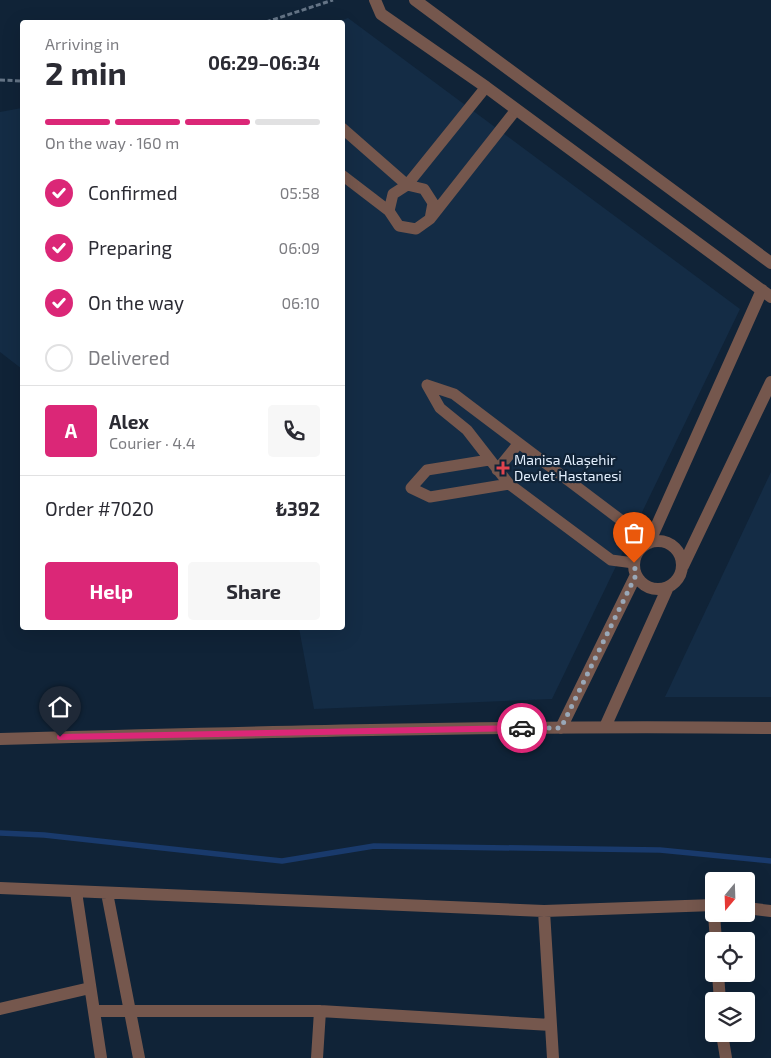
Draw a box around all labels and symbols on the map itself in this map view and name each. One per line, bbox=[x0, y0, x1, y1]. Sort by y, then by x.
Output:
place label: Manisa Alaşehir Devlet Hastanesi bbox=[514, 451, 622, 484]
marker: Manisa Alaşehir Devlet Hastanesi bbox=[496, 461, 510, 475]
pin bbox=[613, 512, 655, 563]
pin bbox=[39, 686, 81, 737]
courier bbox=[497, 703, 547, 753]
north arrow bbox=[705, 872, 755, 922]

